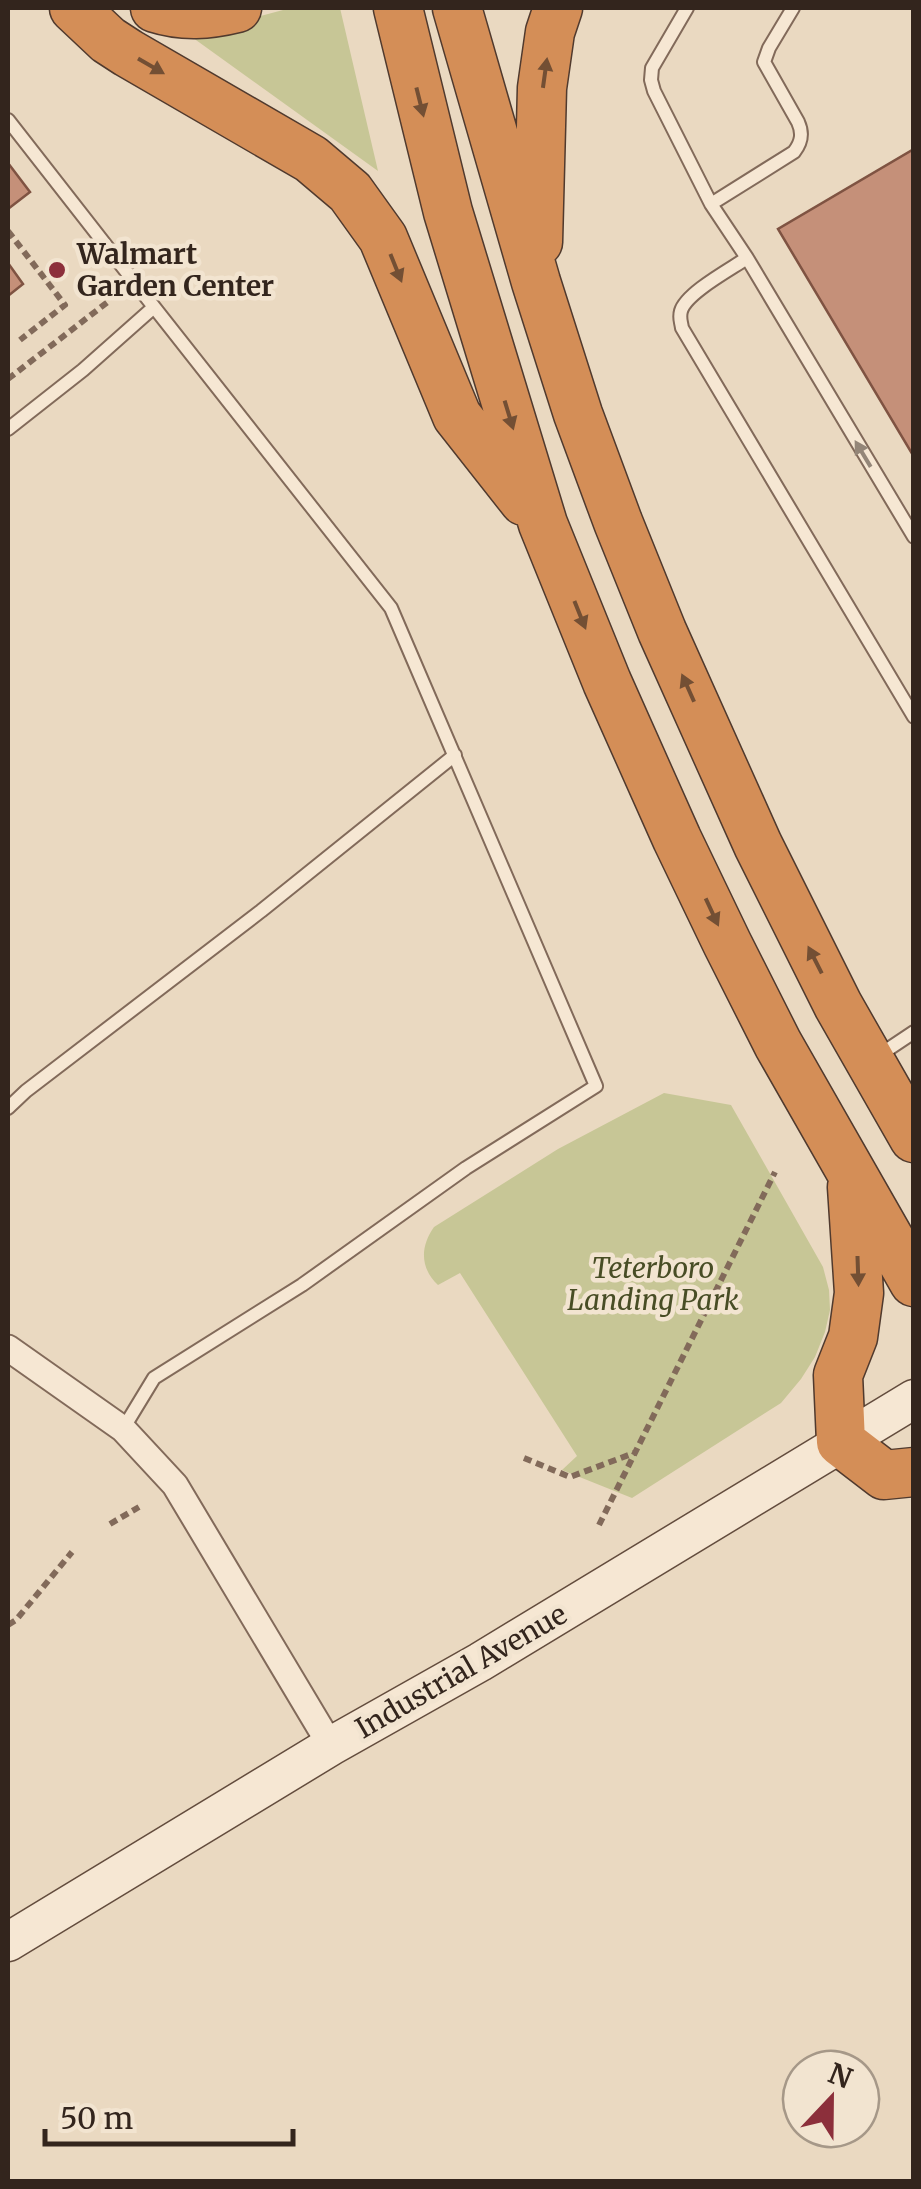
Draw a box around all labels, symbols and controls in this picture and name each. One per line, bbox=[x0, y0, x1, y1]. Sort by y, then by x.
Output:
one-way arrow bbox=[537, 57, 553, 88]
one-way arrow bbox=[137, 58, 166, 75]
one-way arrow bbox=[413, 87, 429, 118]
place label: Walmart Garden Center bbox=[76, 236, 274, 304]
one-way arrow bbox=[388, 253, 404, 283]
marker: Walmart Garden Center bbox=[46, 259, 68, 281]
one-way arrow bbox=[502, 400, 517, 430]
one-way arrow bbox=[855, 439, 872, 468]
one-way arrow bbox=[572, 600, 588, 630]
one-way arrow bbox=[680, 674, 696, 703]
one-way arrow bbox=[703, 897, 720, 926]
one-way arrow bbox=[807, 945, 824, 974]
park label: Teterboro Landing Park bbox=[567, 1250, 739, 1318]
one-way arrow bbox=[850, 1256, 866, 1288]
street label: Industrial Avenue bbox=[349, 1596, 573, 1746]
north arrow bbox=[781, 2049, 881, 2149]
text: N bbox=[823, 2055, 857, 2097]
scale bar bbox=[45, 2084, 292, 2146]
text: 50 m bbox=[60, 2099, 133, 2137]

